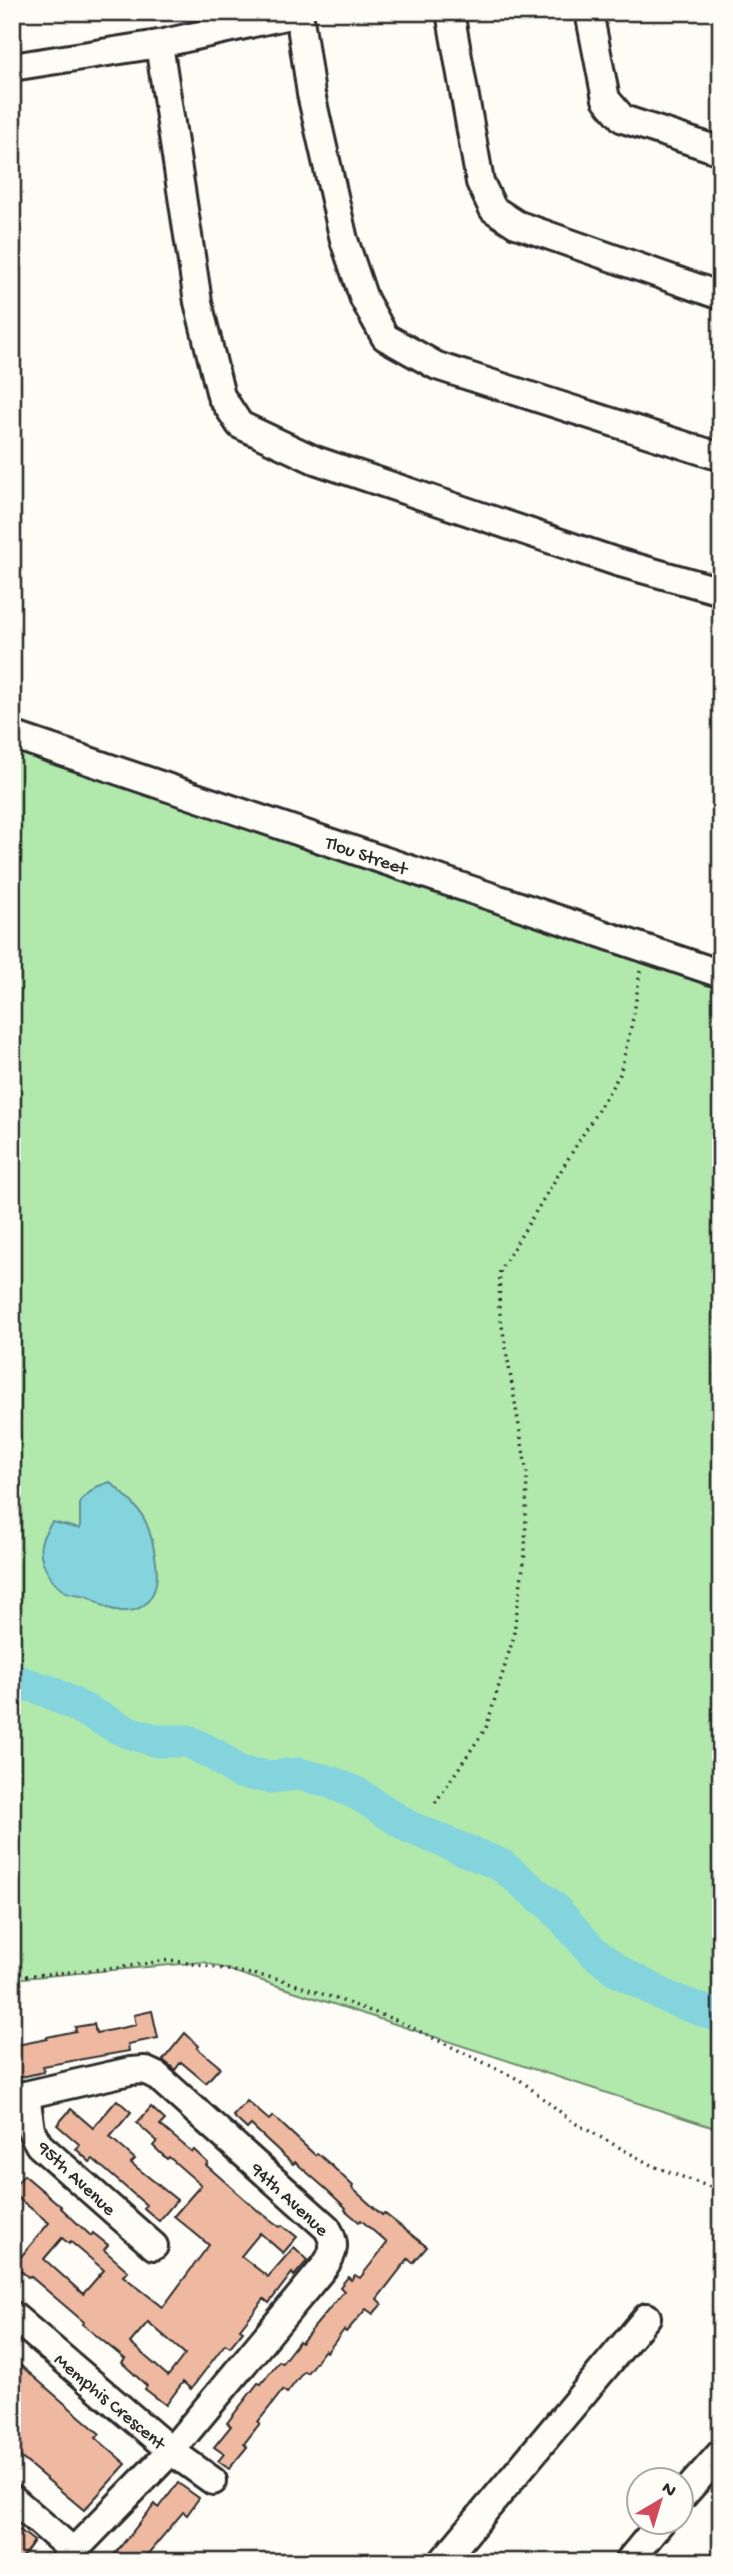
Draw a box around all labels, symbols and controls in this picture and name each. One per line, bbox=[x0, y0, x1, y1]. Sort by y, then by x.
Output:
street label: Tlou Street bbox=[321, 832, 412, 883]
street label: 95th Avenue bbox=[31, 2137, 120, 2222]
street label: 94th Avenue bbox=[244, 2158, 332, 2243]
street label: Memphis Crescent bbox=[48, 2349, 171, 2457]
north arrow bbox=[624, 2466, 694, 2536]
text: N bbox=[656, 2477, 680, 2503]

